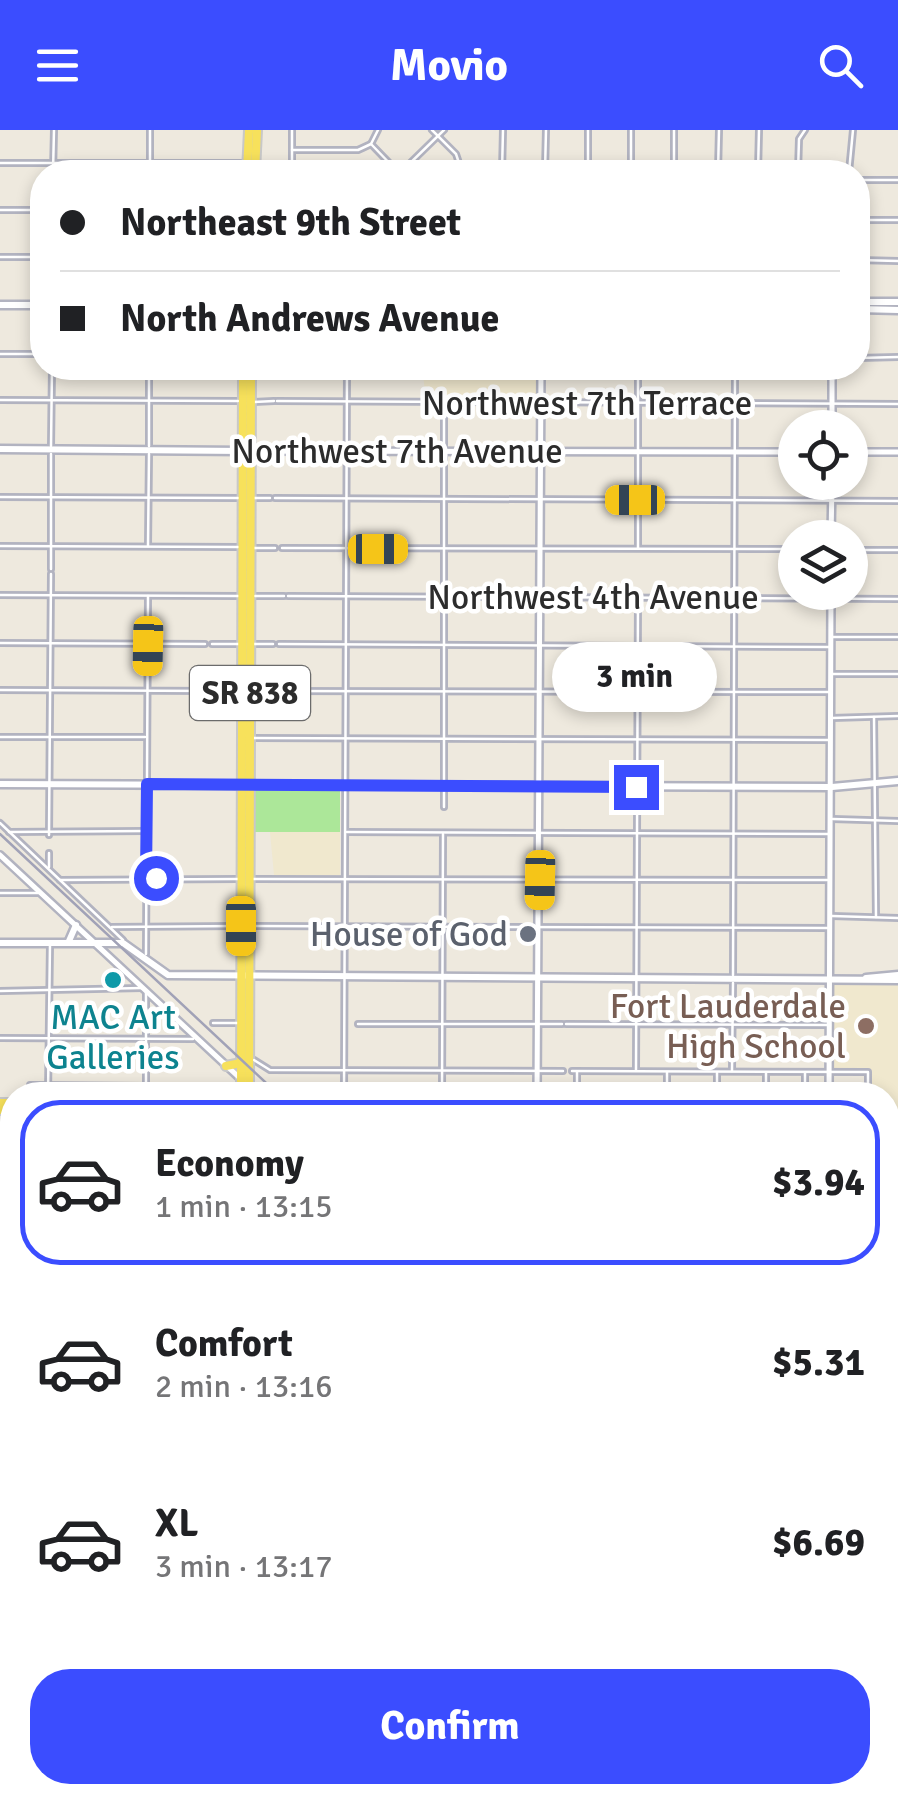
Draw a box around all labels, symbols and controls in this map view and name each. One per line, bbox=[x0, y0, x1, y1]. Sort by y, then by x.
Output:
icon: menu bbox=[30, 38, 85, 93]
text: Movio bbox=[390, 38, 508, 93]
icon: search bbox=[813, 38, 868, 93]
text: Northeast 9th Street bbox=[120, 199, 461, 246]
text: North Andrews Avenue bbox=[120, 295, 499, 342]
street label: Northwest 7th Terrace bbox=[422, 382, 752, 425]
map controls bbox=[778, 410, 868, 610]
button: locate bbox=[778, 410, 868, 500]
street label: Northwest 7th Avenue bbox=[231, 430, 563, 473]
car bbox=[605, 485, 665, 515]
button: layers bbox=[778, 520, 868, 610]
car bbox=[348, 534, 408, 564]
street label: Northwest 4th Avenue bbox=[427, 576, 759, 619]
car bbox=[132, 616, 164, 676]
callout: 3 min bbox=[554, 642, 718, 712]
text: 3 min bbox=[596, 657, 673, 696]
road number: SR 838 bbox=[190, 666, 310, 720]
route end bbox=[614, 765, 659, 810]
car bbox=[524, 850, 556, 910]
route start bbox=[134, 856, 179, 901]
car bbox=[226, 896, 256, 956]
place label: House of God bbox=[310, 913, 508, 956]
marker: House of God bbox=[517, 923, 539, 945]
marker: MAC Art Galleries bbox=[102, 969, 124, 991]
place label: Fort Lauderdale High School bbox=[610, 985, 846, 1068]
place label: MAC Art Galleries bbox=[46, 996, 180, 1079]
marker: Fort Lauderdale High School bbox=[855, 1015, 877, 1037]
icon: car bbox=[35, 1138, 125, 1228]
text: Economy bbox=[155, 1140, 304, 1187]
text: $3.94 bbox=[772, 1159, 865, 1206]
text: 1 min · 13:15 bbox=[155, 1187, 333, 1226]
icon: car bbox=[35, 1318, 125, 1408]
text: Comfort bbox=[155, 1320, 293, 1367]
text: $5.31 bbox=[772, 1339, 865, 1386]
text: 2 min · 13:16 bbox=[155, 1367, 333, 1406]
icon: car bbox=[35, 1498, 125, 1588]
text: XL bbox=[155, 1500, 198, 1547]
text: $6.69 bbox=[772, 1519, 865, 1566]
text: 3 min · 13:17 bbox=[155, 1547, 333, 1586]
button: Confirm bbox=[30, 1669, 870, 1784]

